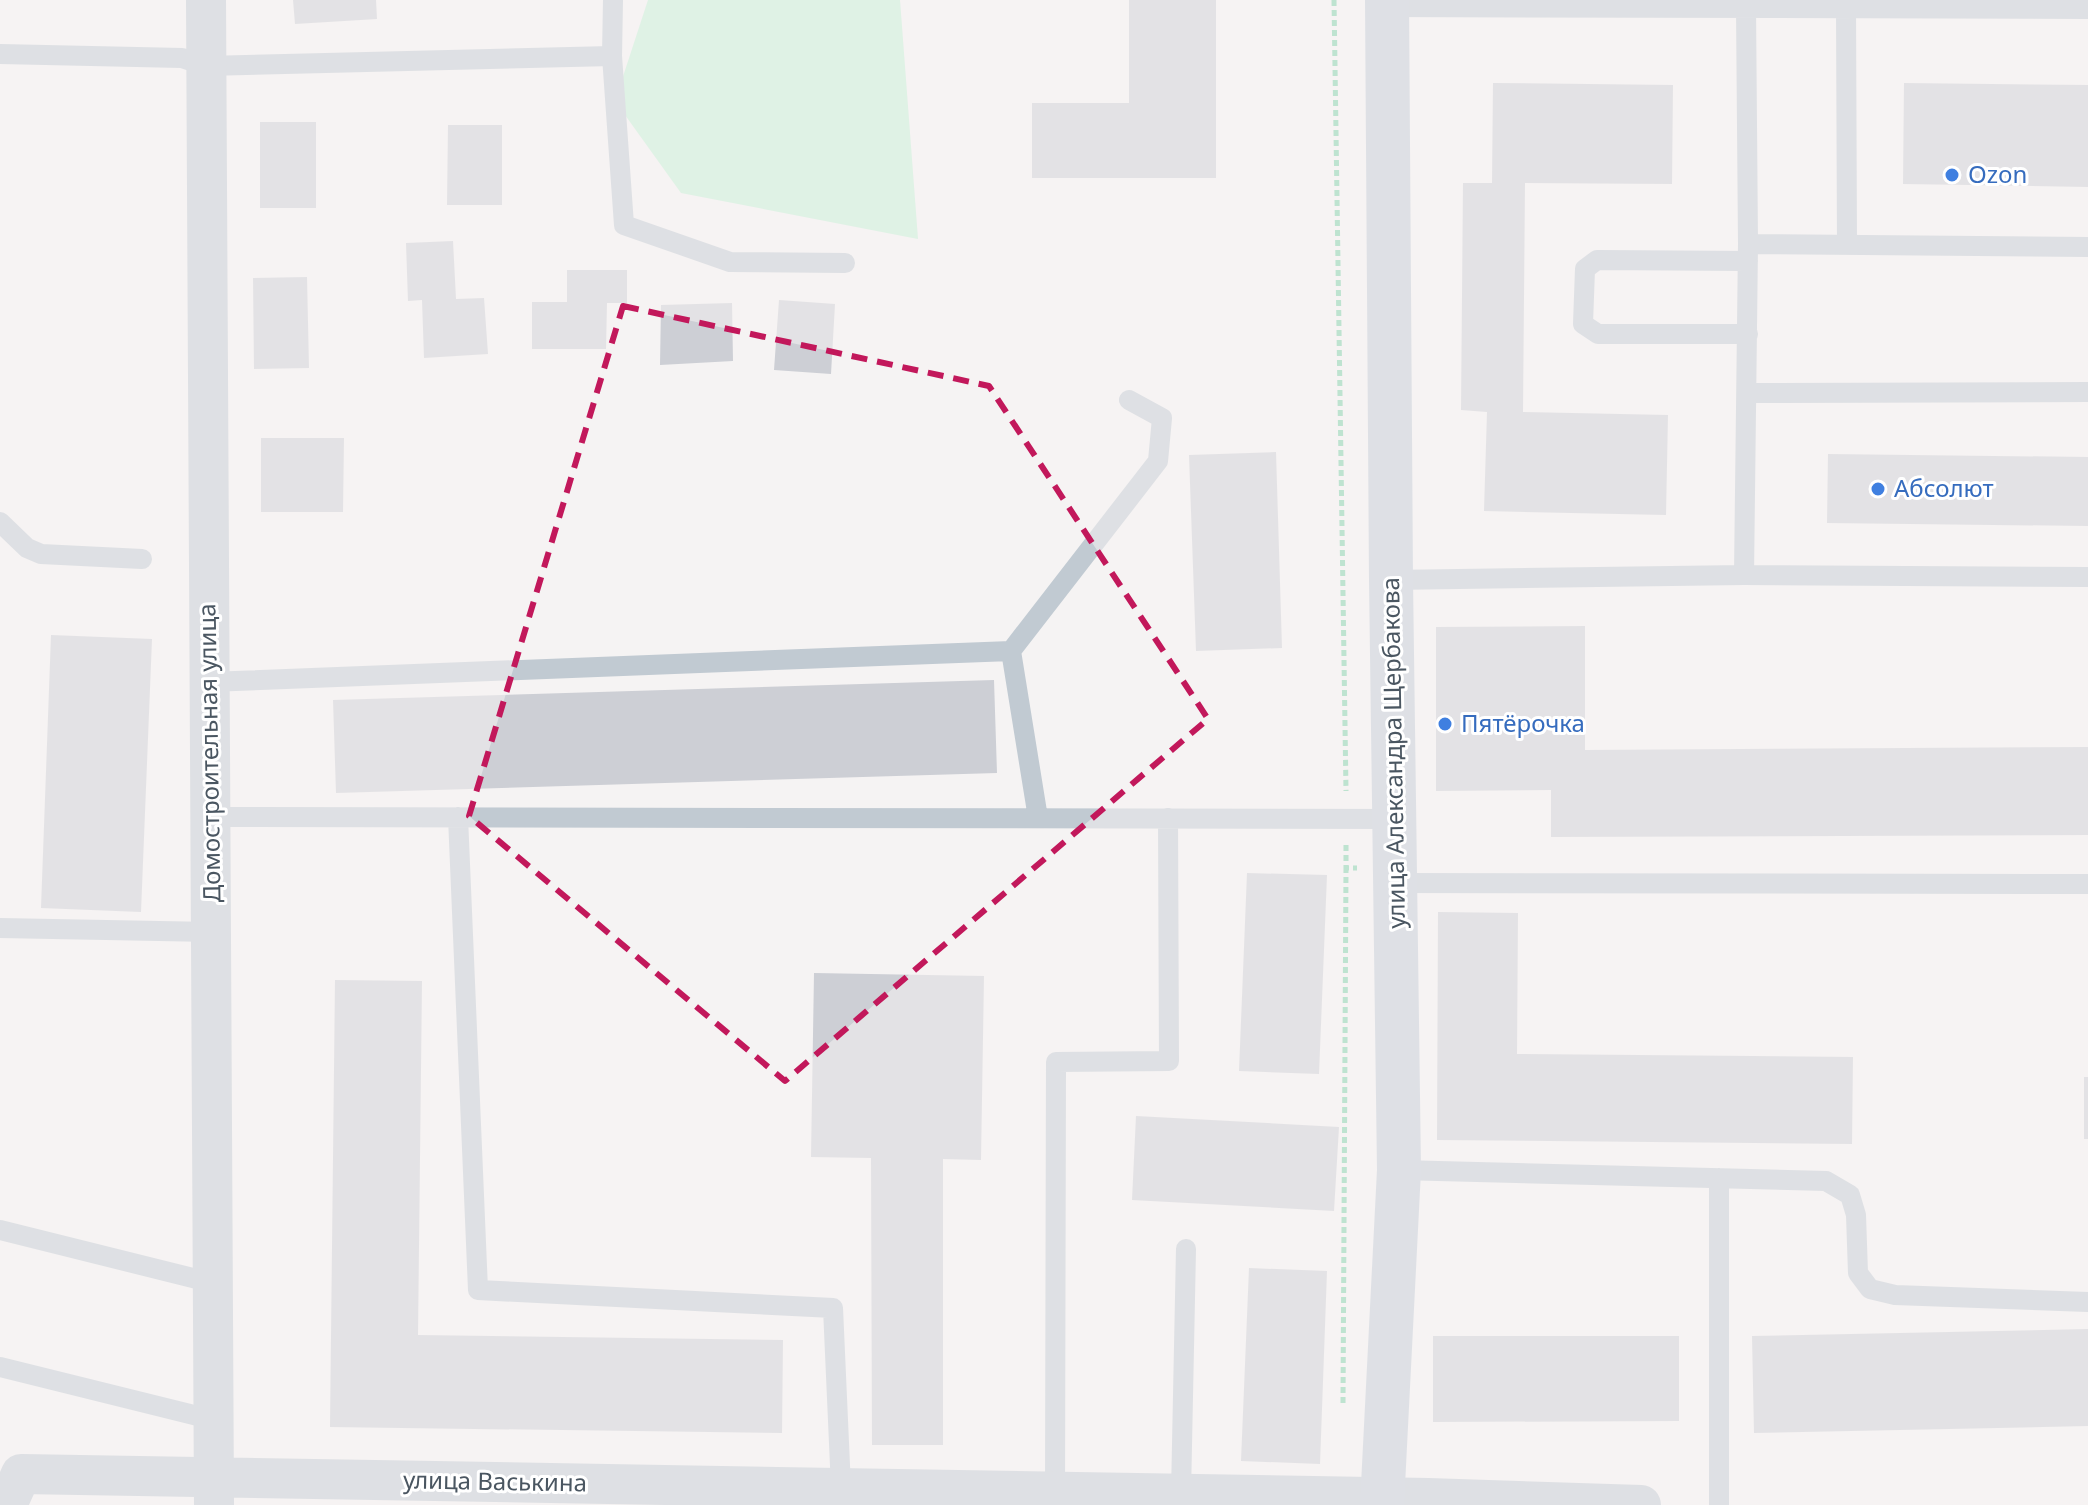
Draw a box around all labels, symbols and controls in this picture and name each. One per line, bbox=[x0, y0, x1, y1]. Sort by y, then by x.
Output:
place label: Ozon bbox=[1968, 157, 2027, 190]
marker: Ozon bbox=[1943, 166, 1961, 184]
place label: Абсолют bbox=[1894, 471, 1994, 504]
marker: Абсолют bbox=[1869, 480, 1887, 498]
street label: улица Александра Щербакова bbox=[1373, 577, 1412, 929]
street label: Домостроительная улица bbox=[189, 603, 228, 903]
place label: Пятёрочка bbox=[1461, 706, 1585, 739]
marker: Пятёрочка bbox=[1436, 715, 1454, 733]
street label: улица Васькина bbox=[403, 1462, 587, 1499]

